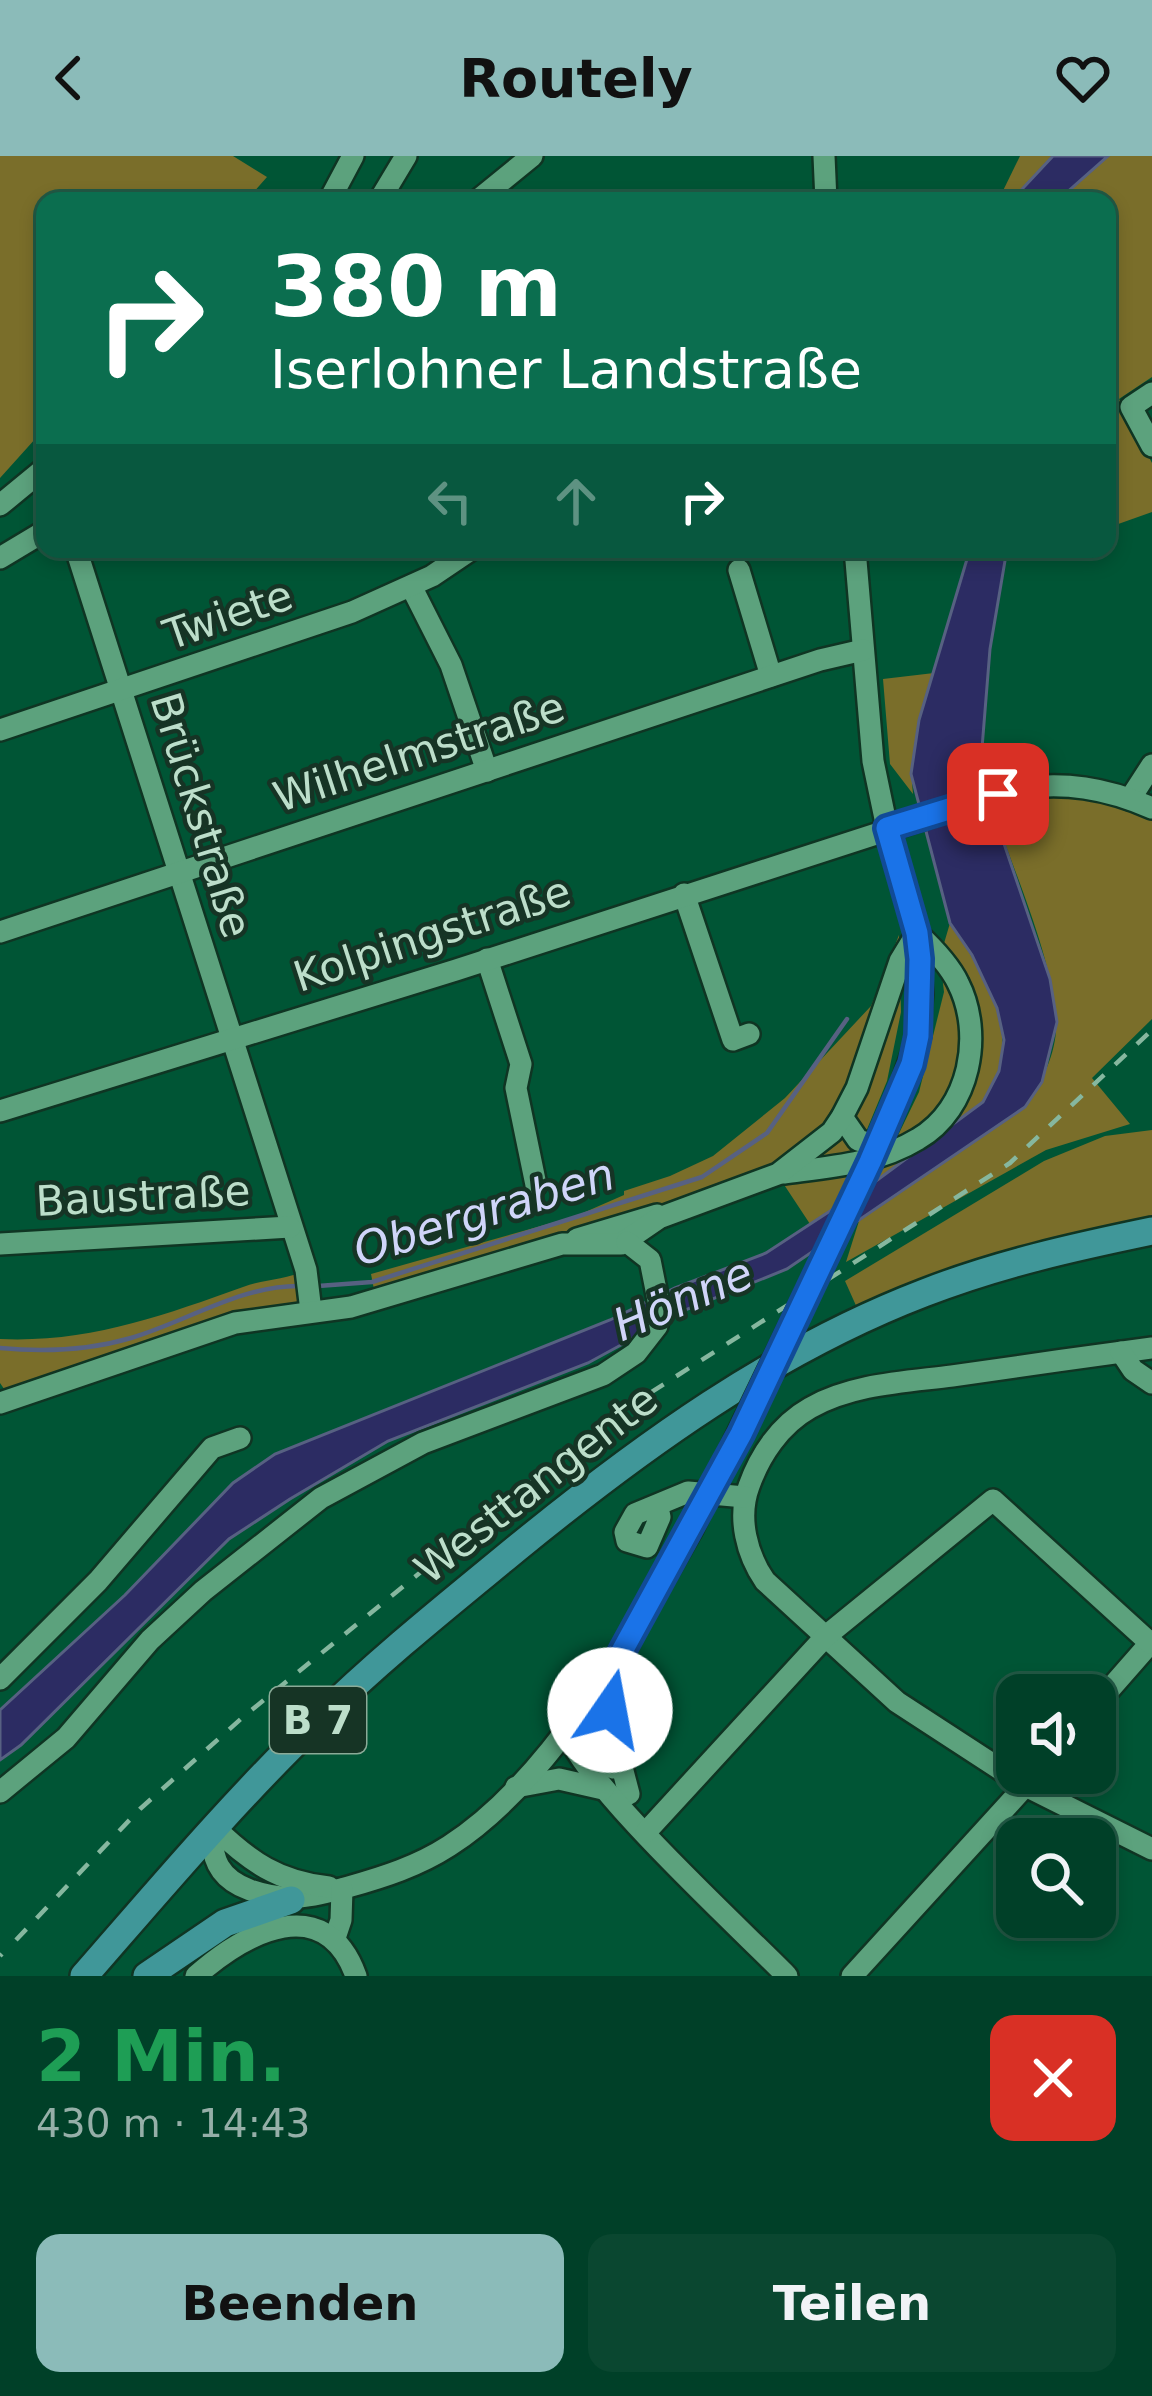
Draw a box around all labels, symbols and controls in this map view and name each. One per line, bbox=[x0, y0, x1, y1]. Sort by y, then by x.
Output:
icon: back bbox=[36, 45, 102, 111]
icon: heart bbox=[1050, 45, 1116, 111]
text: Routely bbox=[459, 47, 693, 110]
text: 380 m bbox=[270, 238, 562, 336]
icon: right bbox=[72, 240, 228, 396]
text: Iserlohner Landstraße bbox=[270, 338, 862, 401]
icon: left bbox=[417, 468, 483, 534]
icon: ahead bbox=[543, 468, 609, 534]
icon: right bbox=[669, 468, 735, 534]
street label: Twiete bbox=[156, 570, 299, 660]
street label: Wilhelmstraße bbox=[268, 682, 570, 822]
street label: Brückstraße bbox=[140, 686, 262, 944]
pin bbox=[947, 743, 1049, 845]
icon: arrive bbox=[965, 761, 1031, 827]
street label: Kolpingstraße bbox=[287, 866, 577, 1002]
water label: Obergraben bbox=[347, 1147, 621, 1277]
street label: Baustraße bbox=[34, 1166, 252, 1226]
water label: Hönne bbox=[605, 1246, 761, 1352]
street label: Westtangente bbox=[405, 1374, 667, 1594]
position arrow bbox=[547, 1647, 673, 1773]
map controls bbox=[996, 1674, 1116, 1938]
button: sound bbox=[996, 1674, 1116, 1794]
road number: B 7 bbox=[270, 1687, 366, 1753]
button: search bbox=[996, 1818, 1116, 1938]
text: 2 Min. bbox=[36, 2014, 286, 2098]
button: close bbox=[990, 2015, 1116, 2141]
text: 430 m · 14:43 bbox=[36, 2101, 310, 2146]
button: Beenden bbox=[36, 2234, 564, 2372]
button: Teilen bbox=[588, 2234, 1116, 2372]

